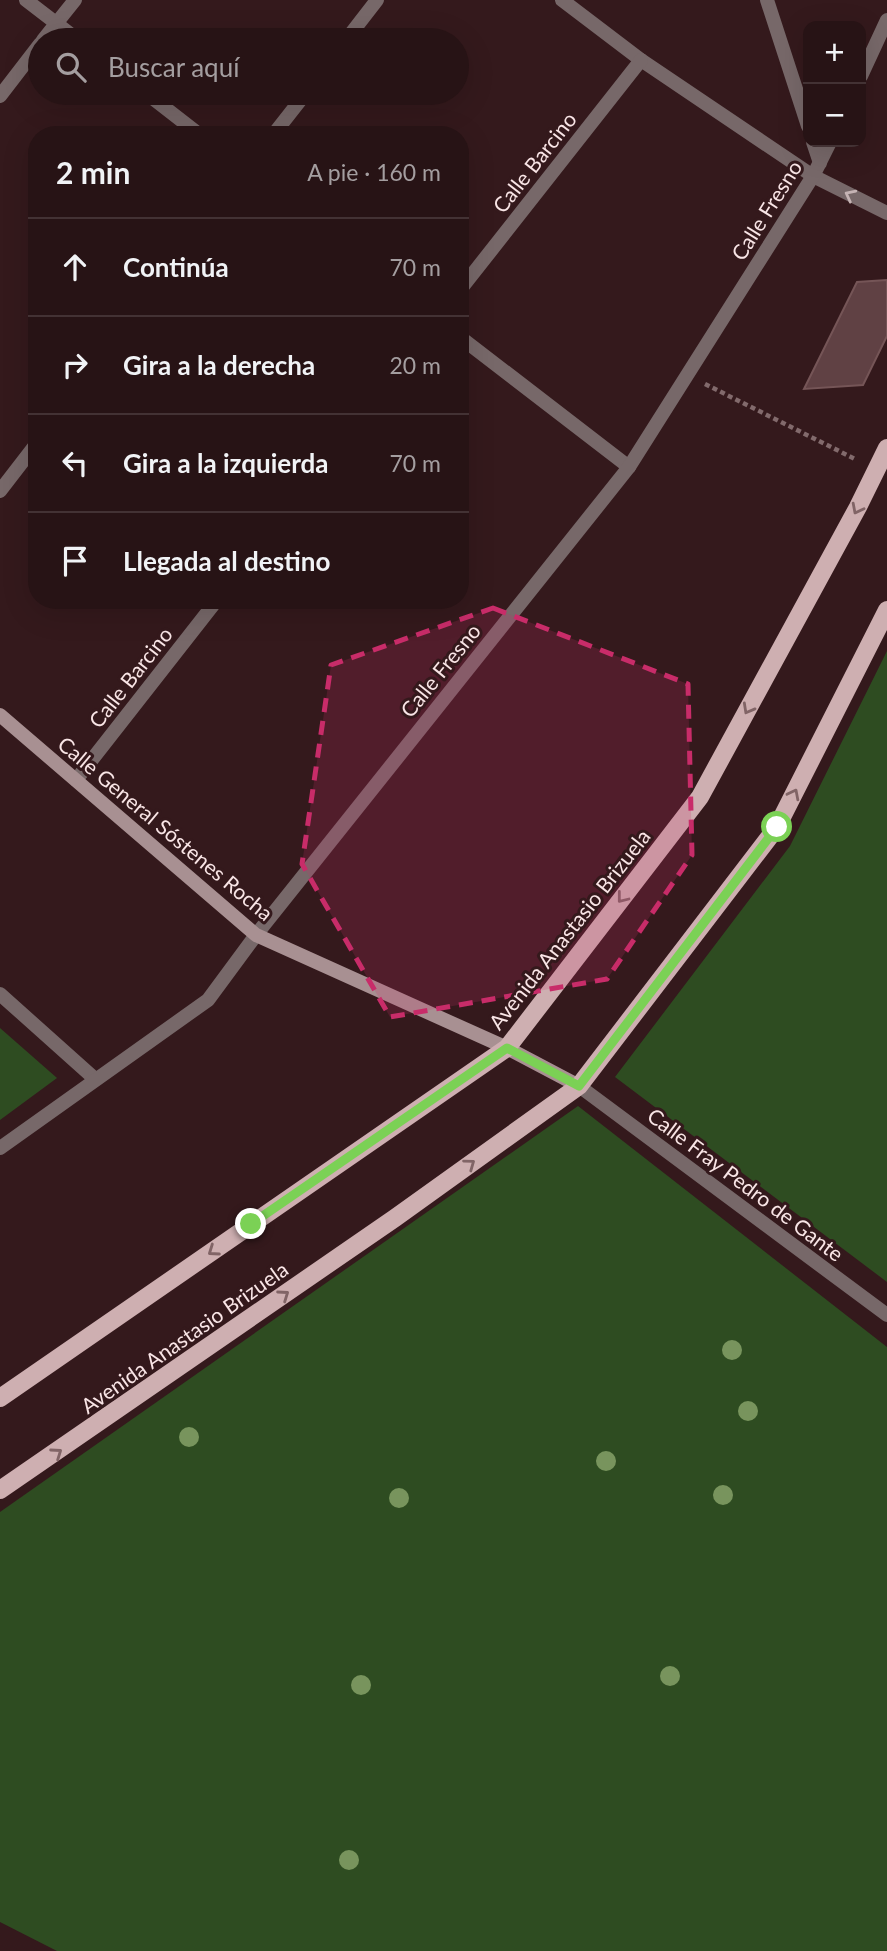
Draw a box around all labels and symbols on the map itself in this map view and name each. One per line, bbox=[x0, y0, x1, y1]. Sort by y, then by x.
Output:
street label: Calle Barcino bbox=[487, 107, 581, 217]
street label: Calle Fresno bbox=[726, 155, 807, 264]
one-way arrow bbox=[845, 189, 857, 203]
one-way arrow bbox=[852, 502, 865, 514]
street label: Calle Fresno bbox=[395, 618, 485, 722]
street label: Calle Barcino bbox=[83, 622, 177, 732]
one-way arrow bbox=[743, 702, 756, 714]
street label: Calle General Sóstenes Rocha bbox=[53, 731, 279, 925]
one-way arrow bbox=[785, 789, 799, 801]
route start bbox=[761, 811, 792, 842]
street label: Avenida Anastasio Brizuela bbox=[483, 824, 655, 1034]
one-way arrow bbox=[618, 890, 630, 902]
street label: Calle Fray Pedro de Gante bbox=[643, 1102, 849, 1266]
one-way arrow bbox=[462, 1160, 475, 1172]
route end bbox=[235, 1208, 266, 1239]
one-way arrow bbox=[208, 1243, 221, 1255]
street label: Avenida Anastasio Brizuela bbox=[76, 1256, 292, 1418]
one-way arrow bbox=[276, 1291, 289, 1303]
one-way arrow bbox=[49, 1449, 62, 1461]

